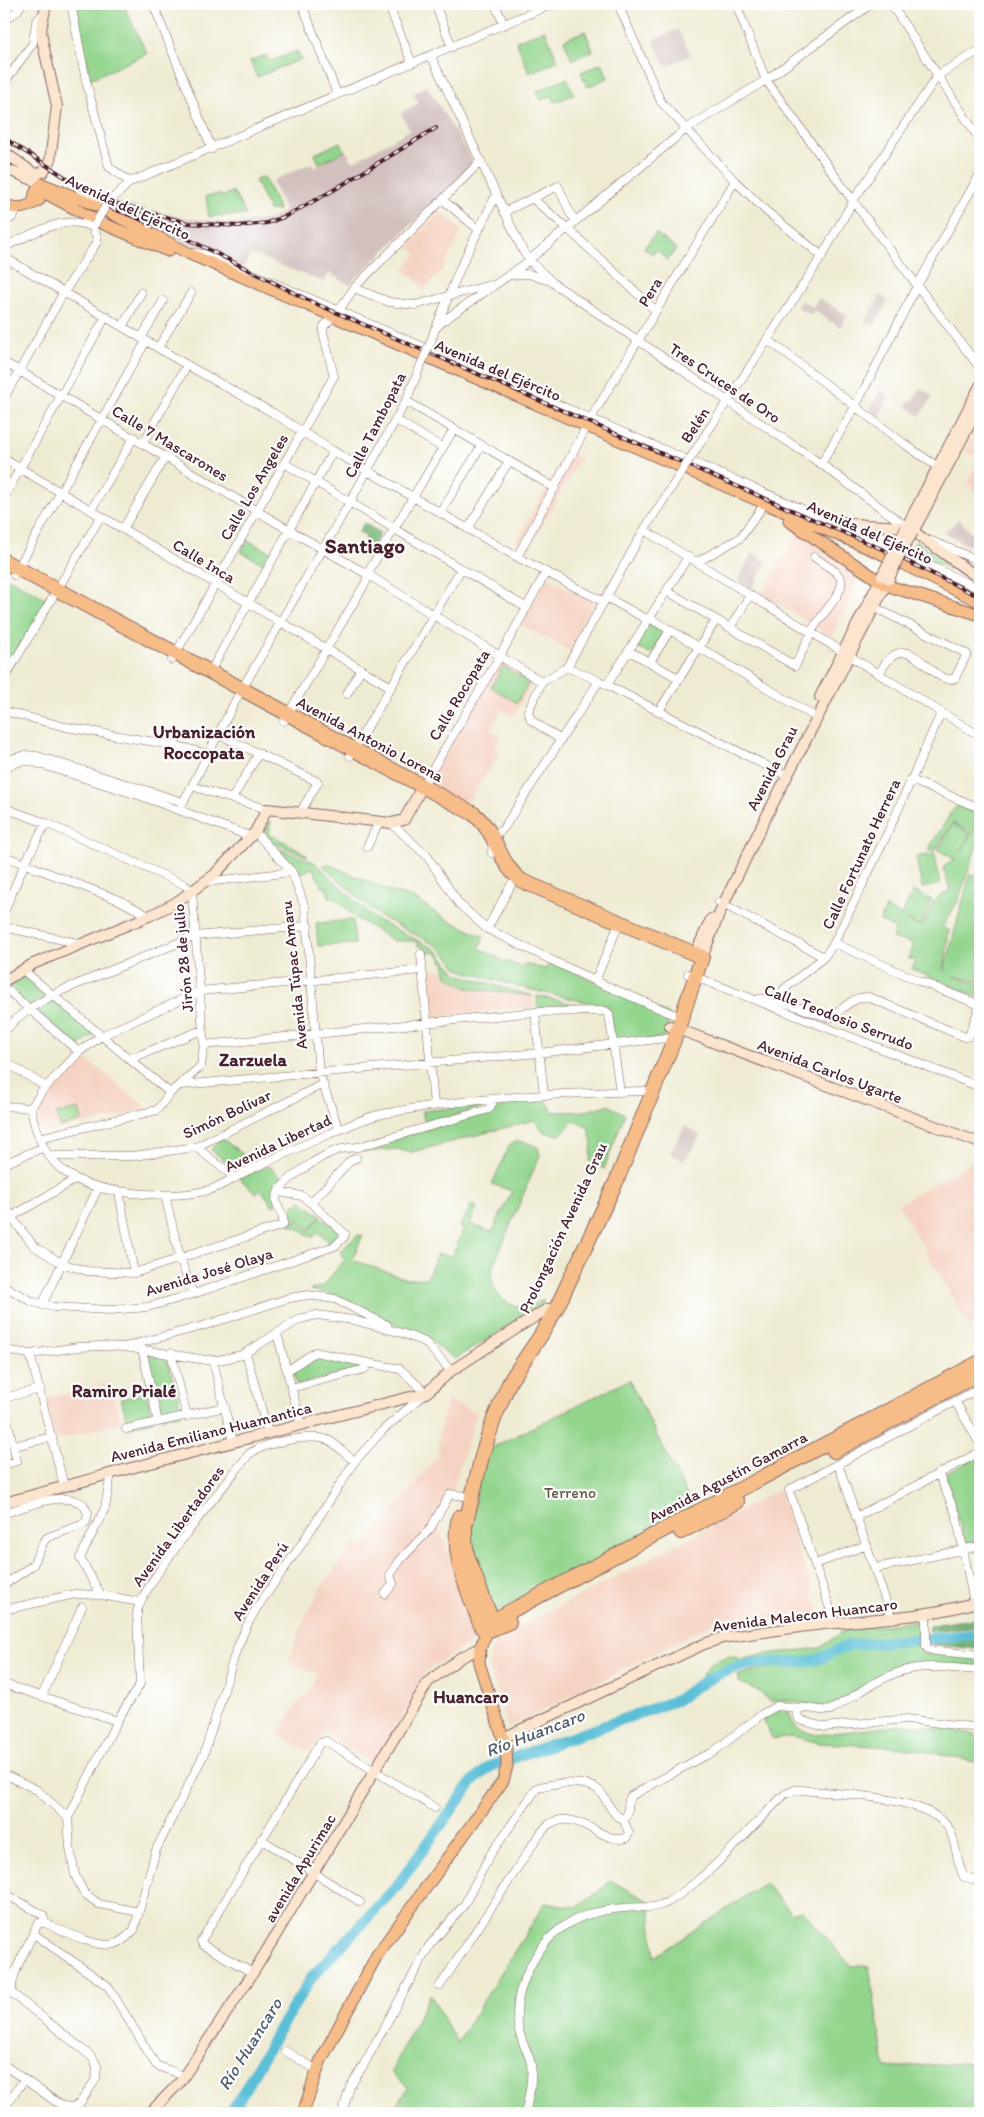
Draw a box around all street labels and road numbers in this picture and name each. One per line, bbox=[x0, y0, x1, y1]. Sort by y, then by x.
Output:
street label: Avenida del Ejército bbox=[63, 170, 193, 244]
street label: Pera bbox=[634, 274, 666, 310]
street label: Avenida del Ejército bbox=[432, 335, 564, 405]
street label: Tres Cruces de Oro bbox=[666, 339, 784, 427]
street label: Calle Tambopata bbox=[340, 368, 410, 481]
street label: Calle 7 Mascarones bbox=[108, 401, 232, 485]
street label: Belén bbox=[677, 403, 714, 446]
street label: Calle Los Angeles bbox=[216, 430, 292, 544]
street label: Avenida del Ejército bbox=[804, 496, 936, 568]
street label: Calle Inca bbox=[169, 535, 239, 587]
street label: Calle Rocopata bbox=[424, 645, 494, 744]
street label: Avenida Antonio Lorena bbox=[293, 692, 447, 786]
street label: Avenida Grau bbox=[742, 722, 802, 814]
street label: Calle Fortunato Herrera bbox=[818, 775, 905, 932]
street label: Avenida Túpac Amaru bbox=[277, 900, 311, 1050]
street label: Jirón 28 de julio bbox=[169, 903, 197, 1013]
street label: Calle Teodosio Serrudo bbox=[762, 980, 916, 1054]
street label: Avenida Carlos Ugarte bbox=[755, 1035, 905, 1107]
street label: Simón Bolívar bbox=[180, 1085, 274, 1143]
street label: Avenida Libertad bbox=[222, 1110, 335, 1176]
street label: Prolongación Avenida Grau bbox=[515, 1139, 611, 1317]
street label: Avenida José Olaya bbox=[143, 1243, 276, 1300]
street label: Avenida Emiliano Huamantica bbox=[108, 1398, 314, 1466]
street label: Avenida Agustín Gamarra bbox=[646, 1427, 811, 1527]
street label: Avenida Libertadores bbox=[128, 1462, 228, 1590]
street label: Avenida Perú bbox=[228, 1538, 292, 1624]
street label: Avenida Malecon Huancaro bbox=[711, 1594, 899, 1636]
street label: avenida Apurimac bbox=[260, 1810, 340, 1926]

